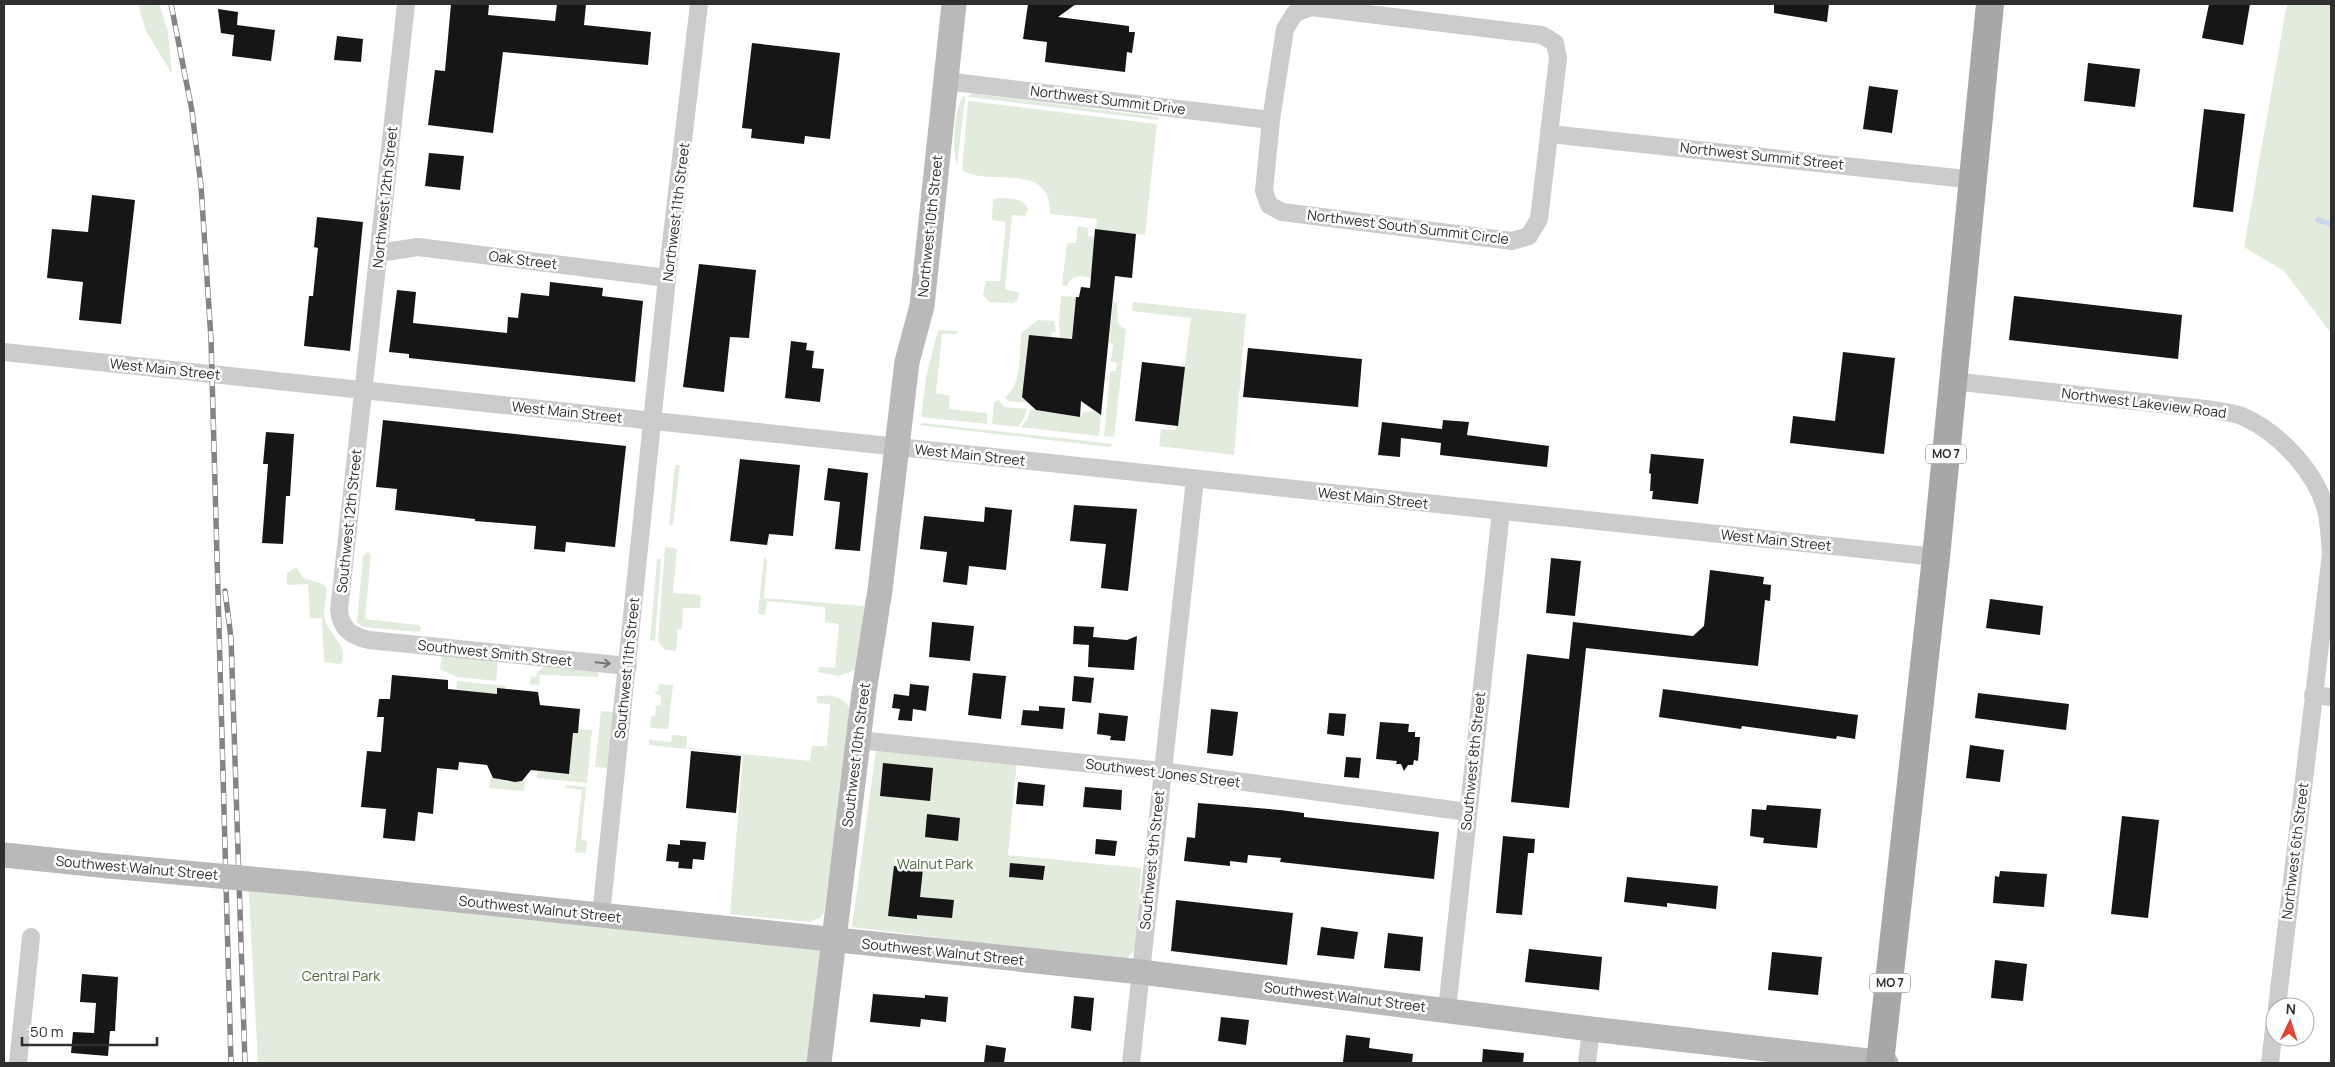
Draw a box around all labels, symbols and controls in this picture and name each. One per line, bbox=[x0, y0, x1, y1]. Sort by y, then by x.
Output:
street label: Northwest Summit Drive bbox=[1029, 81, 1187, 118]
street label: Northwest 12th Street bbox=[368, 125, 401, 269]
street label: Northwest Summit Street bbox=[1679, 137, 1845, 174]
street label: Northwest 11th Street bbox=[658, 141, 694, 283]
street label: Northwest 10th Street bbox=[913, 153, 946, 298]
street label: Northwest South Summit Circle bbox=[1306, 205, 1510, 248]
street label: Oak Street bbox=[488, 246, 559, 273]
street label: West Main Street bbox=[109, 353, 222, 384]
street label: Northwest Lakeview Road bbox=[2061, 383, 2228, 422]
street label: West Main Street bbox=[511, 396, 624, 427]
street label: West Main Street bbox=[914, 439, 1027, 470]
road number: MO 7 bbox=[1926, 444, 1966, 464]
street label: Southwest 12th Street bbox=[331, 448, 366, 594]
street label: West Main Street bbox=[1317, 482, 1430, 513]
street label: West Main Street bbox=[1720, 524, 1833, 555]
street label: Southwest 11th Street bbox=[610, 596, 643, 740]
street label: Southwest Smith Street bbox=[417, 635, 574, 670]
one-way arrow bbox=[595, 658, 611, 668]
street label: Southwest 10th Street bbox=[837, 681, 874, 828]
street label: Southwest 8th Street bbox=[1456, 690, 1489, 831]
street label: Southwest Jones Street bbox=[1084, 754, 1242, 791]
street label: Northwest 6th Street bbox=[2277, 781, 2312, 920]
street label: Southwest 9th Street bbox=[1135, 789, 1168, 931]
street label: Southwest Walnut Street bbox=[55, 851, 220, 884]
park label: Walnut Park bbox=[897, 854, 974, 873]
street label: Southwest Walnut Street bbox=[458, 891, 623, 927]
street label: Southwest Walnut Street bbox=[861, 934, 1026, 970]
park label: Central Park bbox=[302, 966, 381, 985]
road number: MO 7 bbox=[1870, 974, 1910, 992]
street label: Southwest Walnut Street bbox=[1263, 977, 1428, 1016]
north arrow bbox=[2265, 997, 2315, 1047]
text: N bbox=[2285, 999, 2297, 1018]
scale bar bbox=[22, 1014, 158, 1046]
text: 50 m bbox=[30, 1021, 64, 1042]

